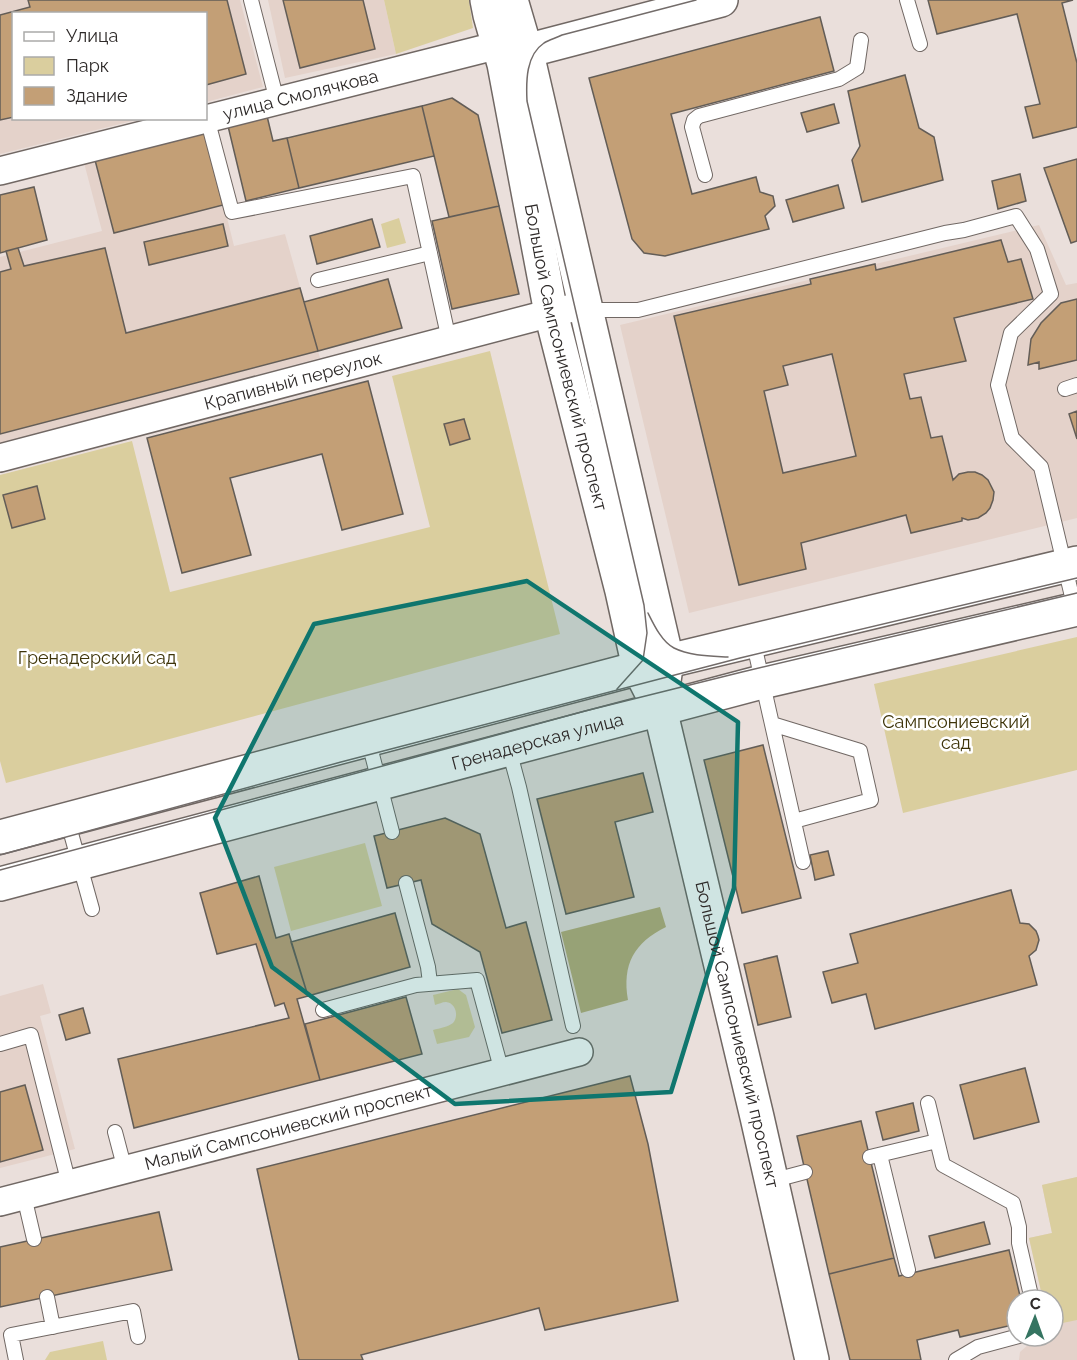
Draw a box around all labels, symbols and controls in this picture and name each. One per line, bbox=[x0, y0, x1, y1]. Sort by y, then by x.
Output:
legend bbox=[12, 12, 207, 120]
text: Улица bbox=[66, 25, 118, 46]
text: Парк bbox=[66, 55, 109, 76]
street label: улица Смолячкова bbox=[221, 65, 380, 124]
text: Здание bbox=[66, 85, 128, 106]
street label: Большой Сампсониевский проспект bbox=[521, 202, 612, 513]
street label: Крапивный переулок bbox=[202, 347, 384, 414]
park label: Гренадерский сад bbox=[18, 647, 176, 668]
street label: Гренадерская улица bbox=[449, 708, 625, 774]
park label: Сампсониевский сад bbox=[882, 711, 1030, 753]
street label: Большой Сампсониевский проспект bbox=[691, 879, 784, 1190]
street label: Малый Сампсониевский проспект bbox=[142, 1079, 435, 1174]
north arrow bbox=[1005, 1288, 1065, 1348]
text: С bbox=[1030, 1294, 1041, 1313]

